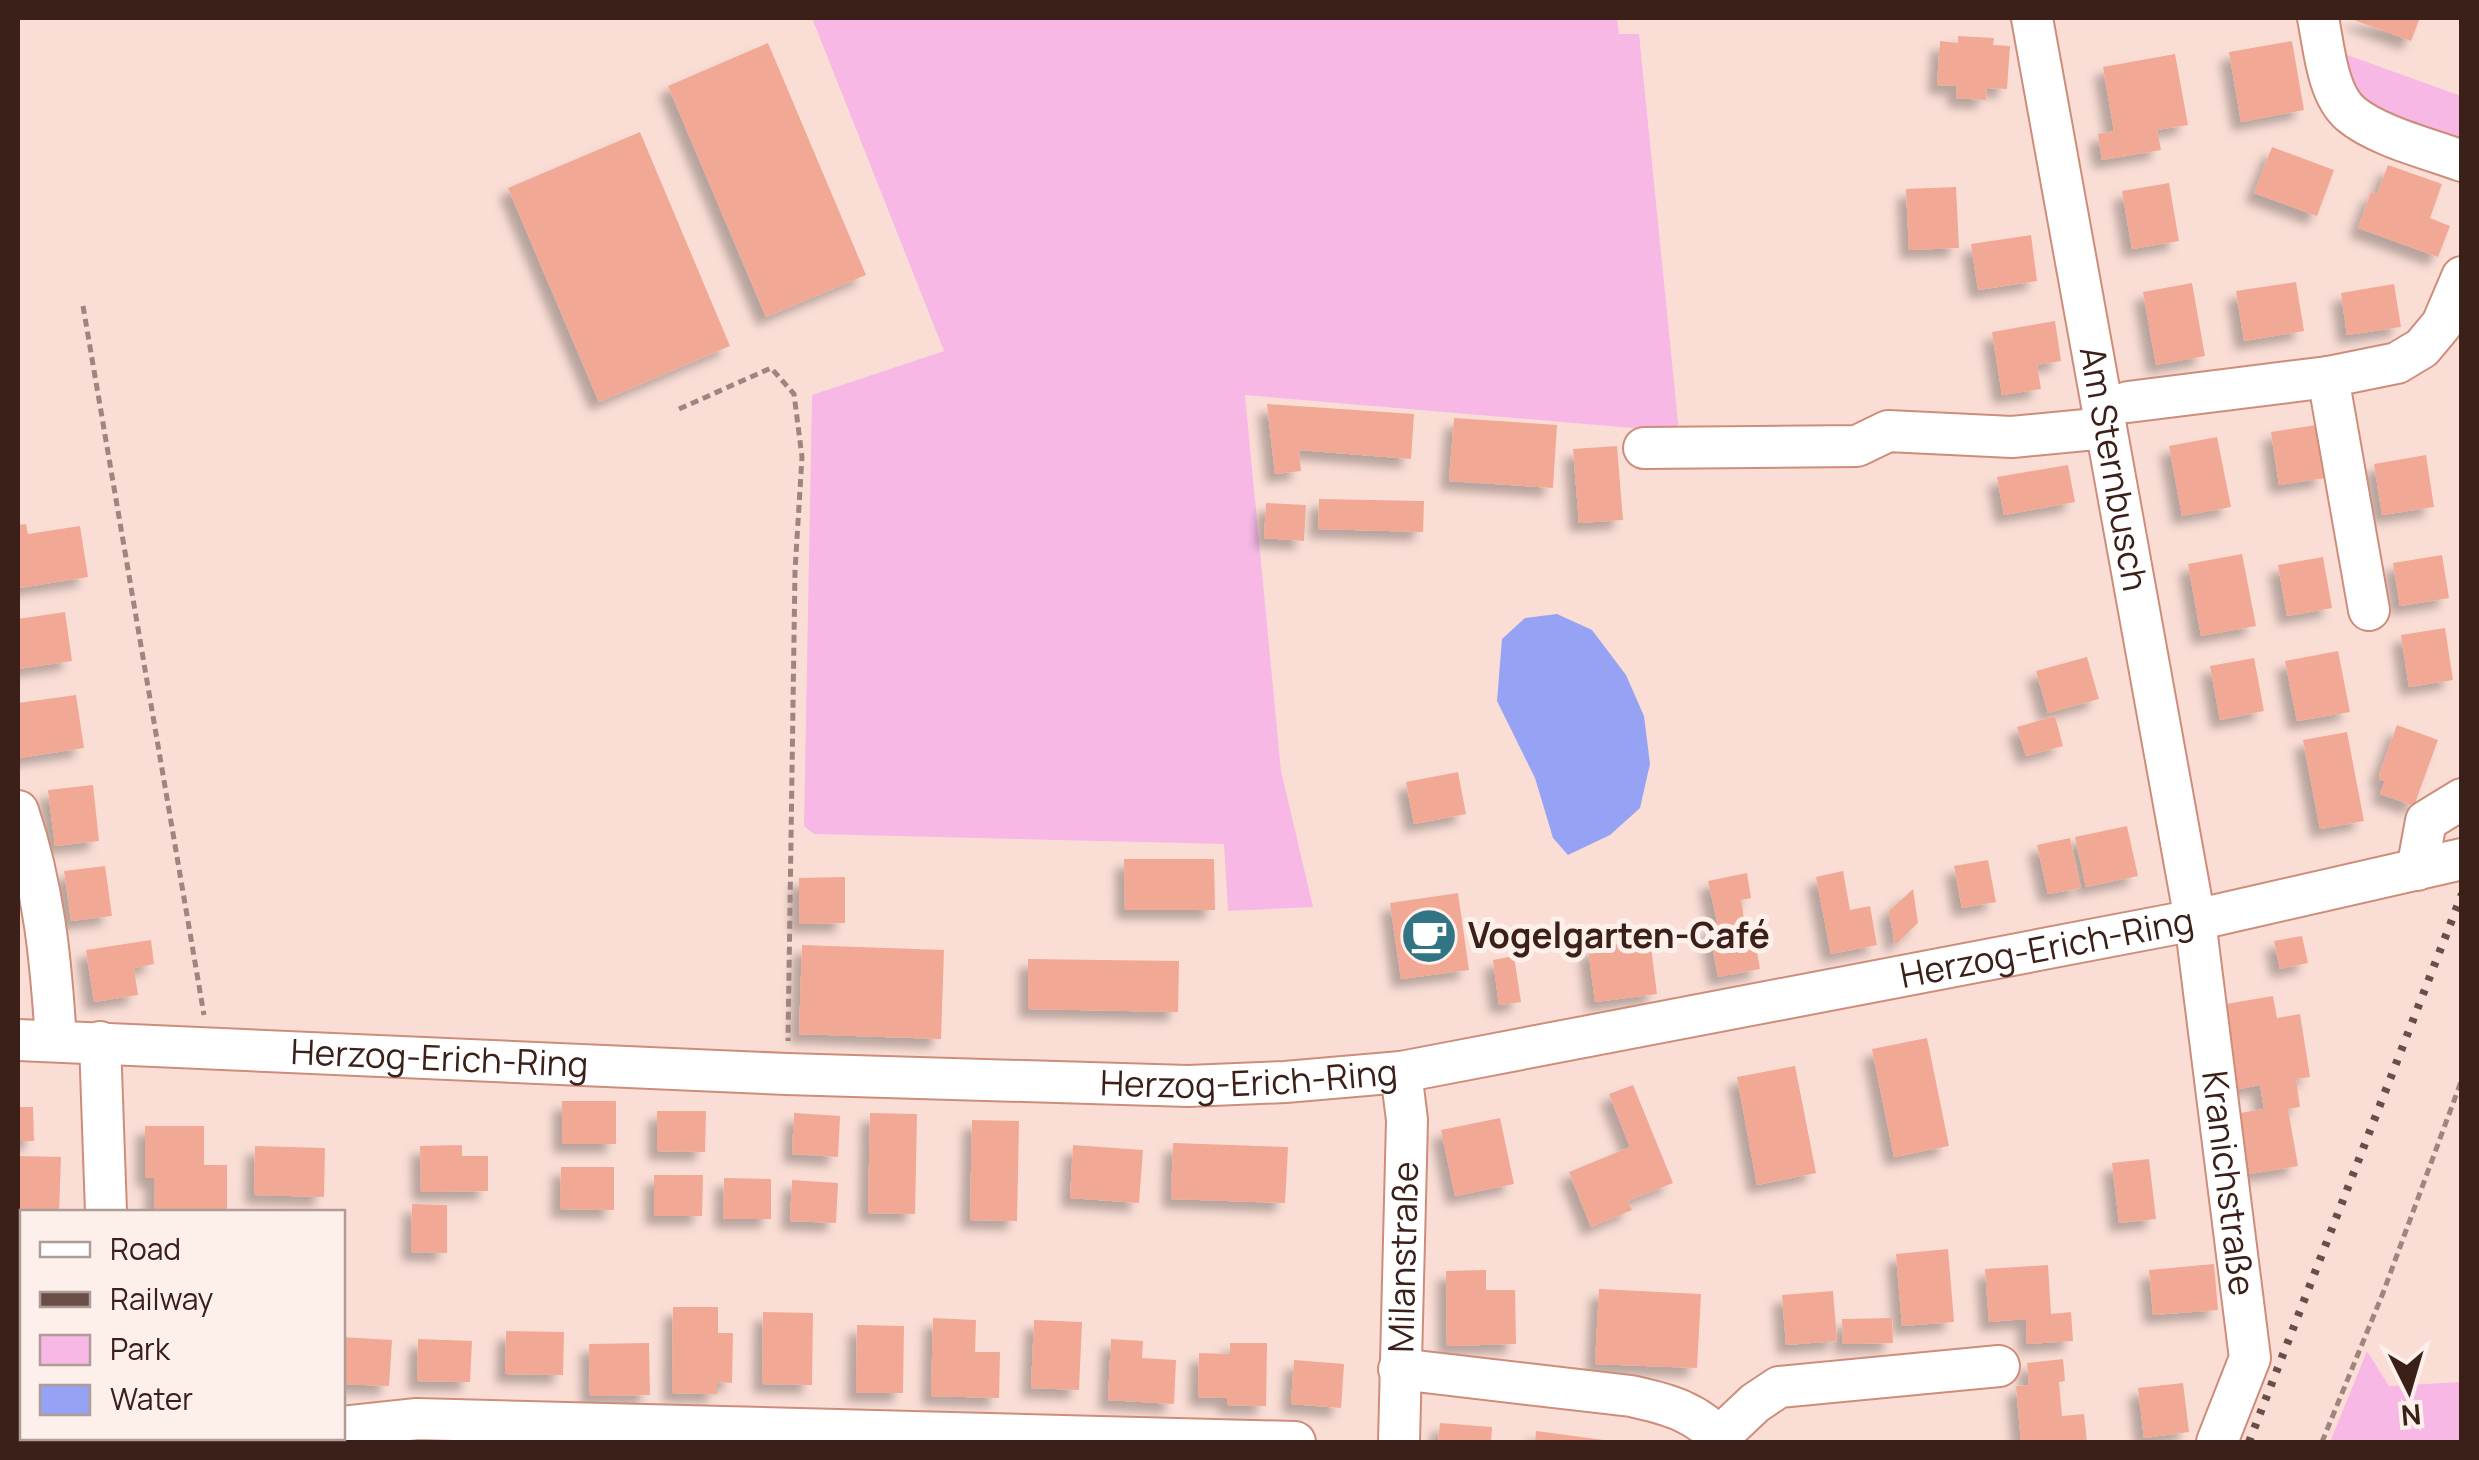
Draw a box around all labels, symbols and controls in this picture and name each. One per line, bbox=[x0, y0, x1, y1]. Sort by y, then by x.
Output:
street label: Am Sternbusch bbox=[2069, 342, 2160, 595]
street label: Herzog-Erich-Ring bbox=[1896, 896, 2197, 999]
cafe icon: Vogelgarten-Café bbox=[1399, 906, 1459, 966]
place label: Vogelgarten-Café bbox=[1468, 911, 1770, 959]
street label: Herzog-Erich-Ring bbox=[290, 1027, 589, 1088]
street label: Herzog-Erich-Ring bbox=[1100, 1047, 1399, 1109]
street label: Kranichstraße bbox=[2191, 1068, 2267, 1299]
street label: Milanstraße bbox=[1376, 1161, 1429, 1353]
legend bbox=[20, 1210, 345, 1440]
text: Road bbox=[110, 1228, 181, 1269]
text: Railway bbox=[110, 1278, 213, 1319]
text: Park bbox=[110, 1328, 171, 1369]
north arrow bbox=[2359, 1340, 2459, 1440]
text: Water bbox=[110, 1378, 193, 1419]
text: N bbox=[2400, 1396, 2423, 1436]

